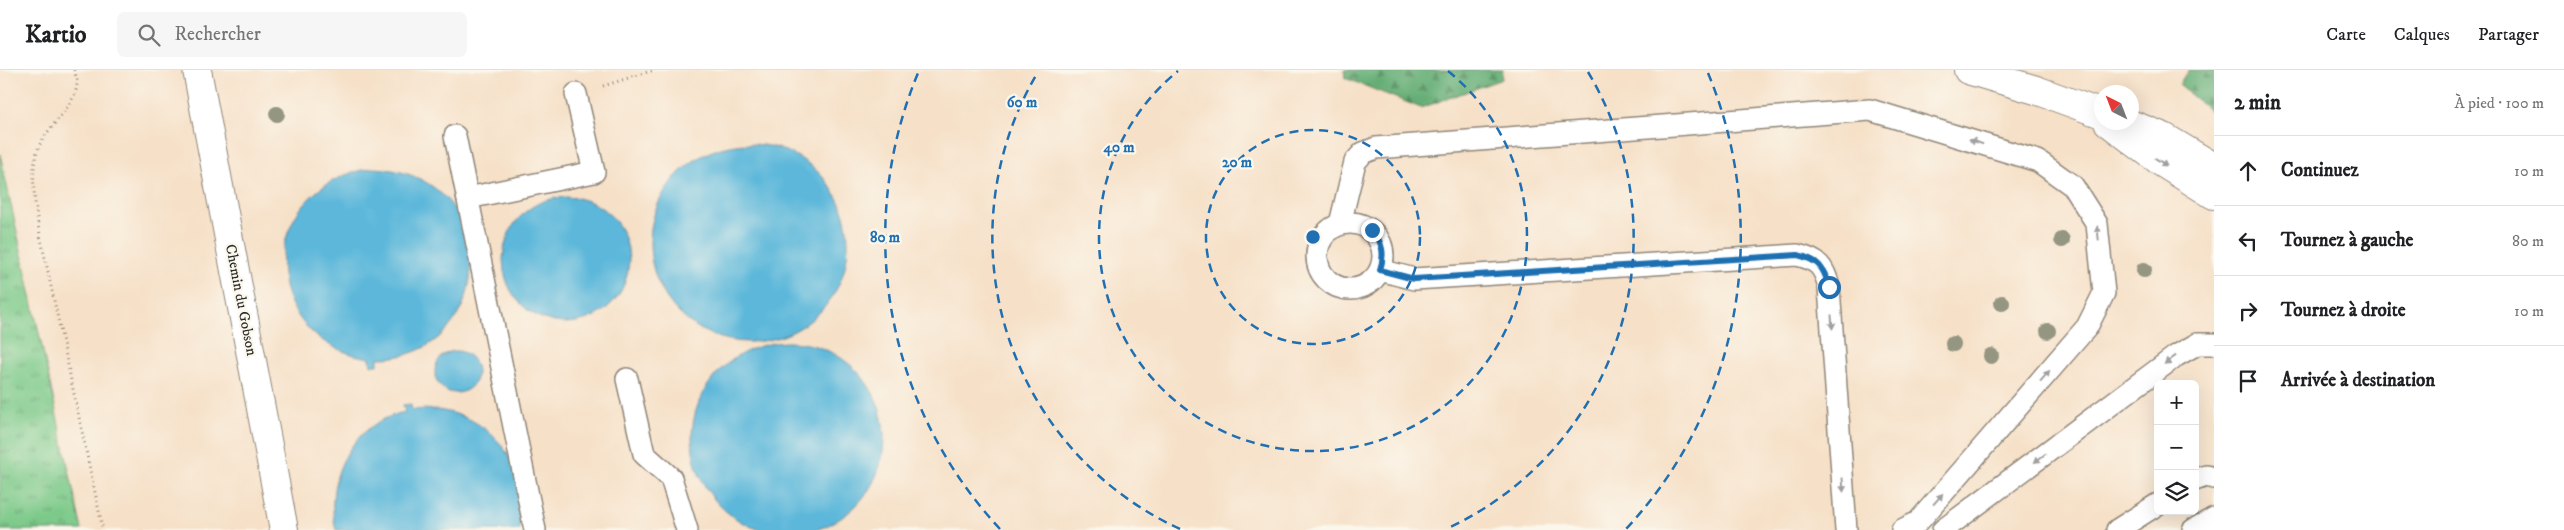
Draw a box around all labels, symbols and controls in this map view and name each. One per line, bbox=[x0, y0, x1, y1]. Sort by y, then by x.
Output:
search box bbox=[117, 12, 467, 57]
text: Kartio bbox=[25, 20, 87, 50]
icon: search bbox=[135, 21, 163, 49]
text: Rechercher bbox=[175, 23, 261, 46]
text: Carte bbox=[2326, 24, 2366, 46]
text: Calques bbox=[2394, 24, 2450, 46]
text: Partager bbox=[2478, 24, 2539, 46]
north arrow bbox=[2094, 85, 2139, 130]
text: 2 min bbox=[2234, 90, 2281, 116]
text: 60 m bbox=[1007, 93, 1038, 112]
text: À pied · 100 m bbox=[2454, 93, 2544, 113]
one-way arrow bbox=[1968, 137, 1983, 145]
text: 40 m bbox=[1102, 138, 1135, 157]
text: 20 m bbox=[1222, 153, 1253, 172]
one-way arrow bbox=[2155, 157, 2168, 167]
icon: ahead bbox=[2234, 157, 2262, 185]
text: Continuez bbox=[2281, 159, 2359, 182]
text: 10 m bbox=[2514, 161, 2544, 181]
route end bbox=[1361, 219, 1384, 242]
one-way arrow bbox=[2094, 225, 2102, 241]
icon: left bbox=[2234, 227, 2262, 255]
text: 80 m bbox=[870, 228, 901, 247]
centre of rings bbox=[1304, 228, 1322, 246]
text: Tournez à gauche bbox=[2281, 229, 2413, 252]
text: 80 m bbox=[2512, 231, 2544, 251]
street label: Chemin du Gobson bbox=[221, 243, 261, 357]
route start bbox=[1818, 276, 1841, 299]
icon: right bbox=[2234, 297, 2262, 325]
text: Tournez à droite bbox=[2281, 299, 2406, 322]
text: 10 m bbox=[2514, 301, 2544, 321]
one-way arrow bbox=[1828, 315, 1836, 331]
one-way arrow bbox=[2164, 355, 2177, 366]
icon: arrive bbox=[2234, 367, 2262, 395]
one-way arrow bbox=[2039, 369, 2050, 382]
text: Arrivée à destination bbox=[2281, 369, 2435, 392]
map controls bbox=[2154, 380, 2199, 515]
button: + bbox=[2154, 380, 2199, 425]
button: − bbox=[2154, 425, 2199, 470]
one-way arrow bbox=[2033, 453, 2047, 463]
button: layers bbox=[2154, 470, 2199, 515]
one-way arrow bbox=[1839, 477, 1847, 493]
one-way arrow bbox=[1932, 493, 1944, 505]

